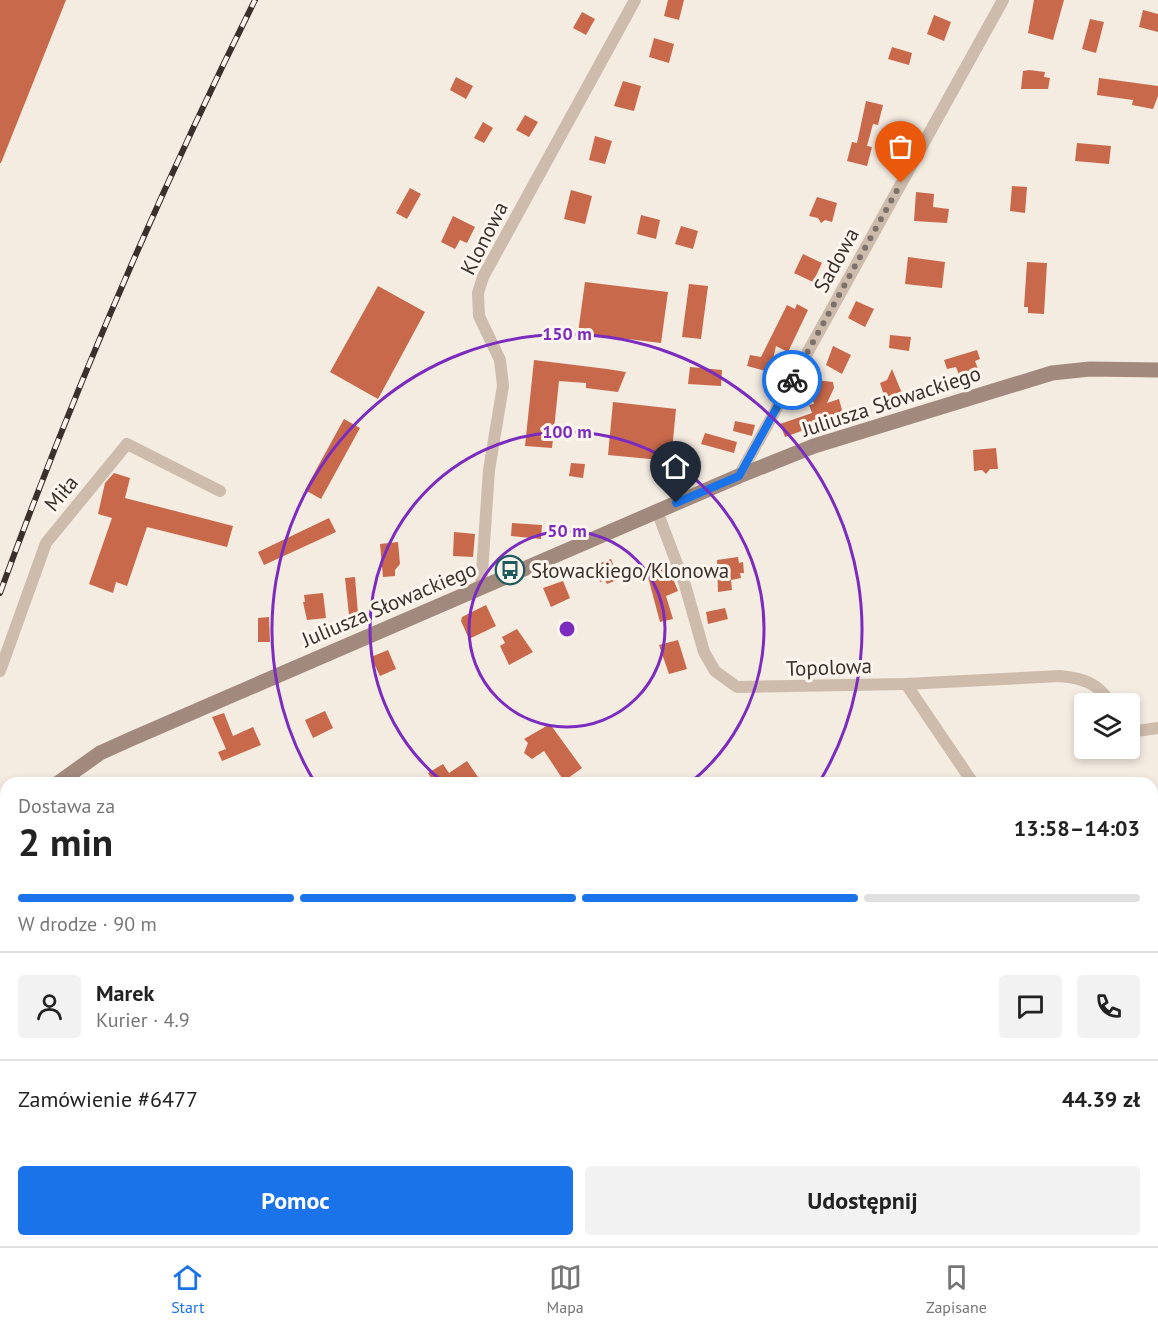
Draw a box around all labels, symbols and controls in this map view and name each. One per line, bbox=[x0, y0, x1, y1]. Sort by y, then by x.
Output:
pin bbox=[875, 121, 926, 183]
icon: bag bbox=[884, 130, 917, 163]
street label: Klonowa bbox=[454, 197, 514, 279]
street label: Sadowa bbox=[807, 223, 865, 297]
text: 150 m bbox=[542, 322, 592, 345]
courier bbox=[762, 350, 822, 410]
street label: Juliusza Słowackiego bbox=[797, 359, 984, 443]
icon: bike bbox=[776, 364, 809, 397]
text: 100 m bbox=[542, 420, 592, 443]
pin bbox=[650, 441, 701, 503]
icon: home bbox=[659, 450, 692, 483]
street label: Miła bbox=[38, 469, 84, 517]
text: 50 m bbox=[547, 519, 587, 542]
bus stop icon: Słowackiego/Klonowa bbox=[494, 554, 526, 586]
street label: Juliusza Słowackiego bbox=[297, 555, 480, 653]
place label: Słowackiego/Klonowa bbox=[531, 557, 729, 584]
centre of rings bbox=[557, 619, 577, 639]
street label: Topolowa bbox=[786, 652, 872, 682]
map controls bbox=[1074, 693, 1140, 759]
button: layers bbox=[1074, 693, 1140, 759]
text: Dostawa za bbox=[18, 793, 115, 819]
text: 13:58–14:03 bbox=[1014, 814, 1140, 842]
text: 2 min bbox=[18, 816, 113, 867]
text: W drodze · 90 m bbox=[18, 911, 157, 937]
button: person bbox=[18, 975, 81, 1038]
button: chat bbox=[999, 975, 1062, 1038]
button: phone bbox=[1077, 975, 1140, 1038]
text: Marek bbox=[96, 979, 154, 1007]
text: Kurier · 4.9 bbox=[96, 1007, 190, 1033]
text: Zamówienie #6477 bbox=[18, 1085, 198, 1113]
text: 44.39 zł bbox=[1062, 1085, 1140, 1113]
button: Pomoc bbox=[18, 1166, 573, 1235]
button: Udostępnij bbox=[585, 1166, 1140, 1235]
tab: Start bbox=[171, 1261, 204, 1317]
tab: Mapa bbox=[547, 1261, 584, 1317]
tab: Zapisane bbox=[926, 1261, 987, 1317]

